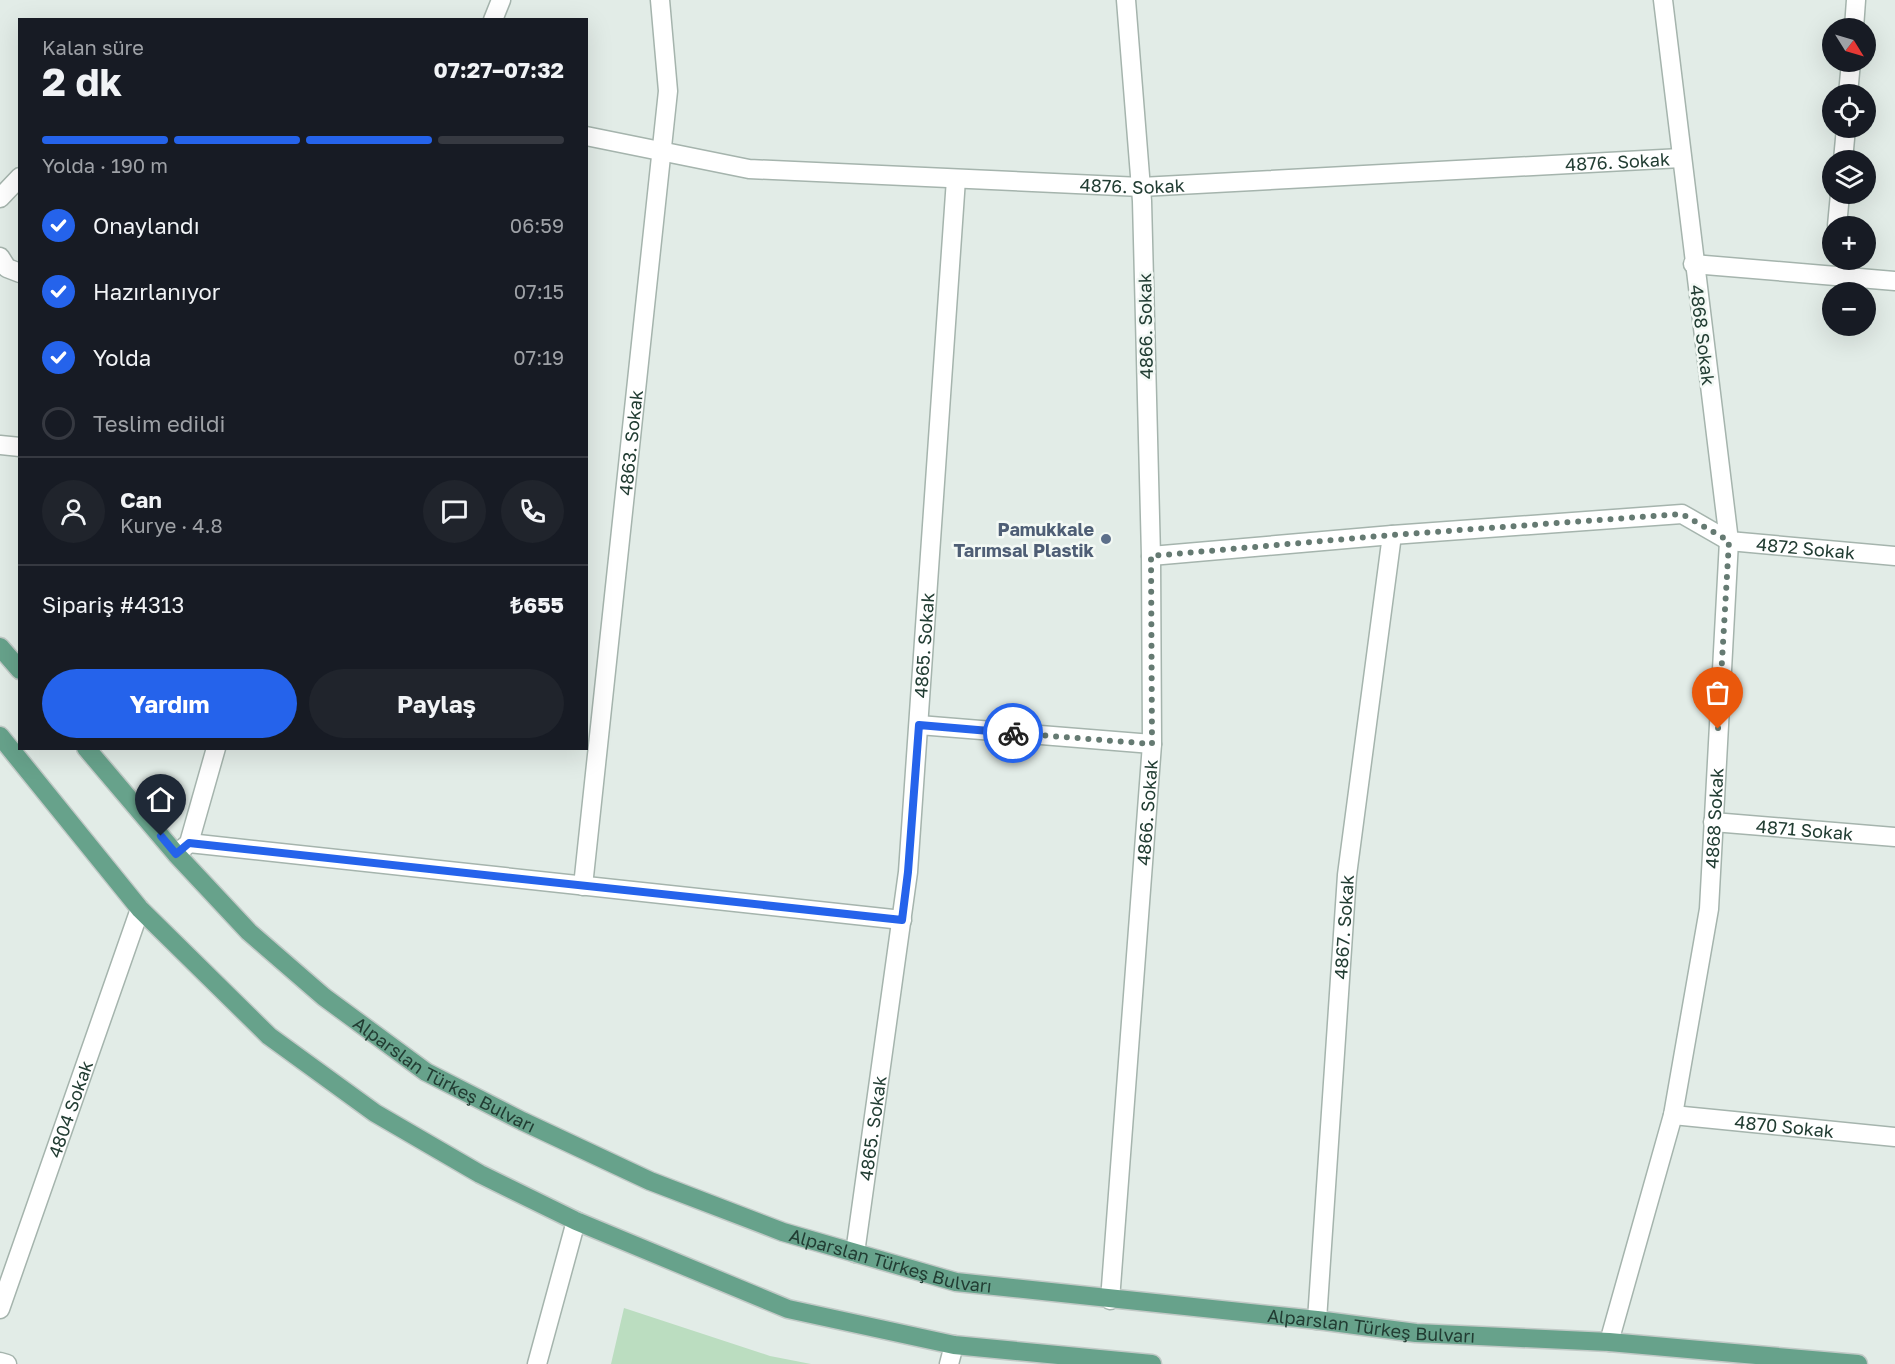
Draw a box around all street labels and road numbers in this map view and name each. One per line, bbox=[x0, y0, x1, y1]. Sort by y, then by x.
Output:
street label: 4876. Sokak bbox=[1565, 148, 1671, 175]
street label: 4876. Sokak bbox=[1079, 173, 1185, 198]
street label: 4866. Sokak bbox=[1133, 273, 1157, 379]
street label: 4868 Sokak bbox=[1686, 284, 1720, 386]
street label: 4863. Sokak bbox=[614, 389, 647, 496]
street label: 4872 Sokak bbox=[1755, 533, 1856, 563]
street label: 4865. Sokak bbox=[909, 592, 938, 699]
street label: 4866. Sokak bbox=[1132, 759, 1162, 866]
street label: 4868 Sokak bbox=[1700, 767, 1728, 869]
street label: 4871 Sokak bbox=[1755, 815, 1854, 845]
street label: 4867. Sokak bbox=[1329, 874, 1358, 980]
street label: Alparslan Türkeş Bulvarı bbox=[349, 1011, 539, 1137]
street label: 4804 Sokak bbox=[43, 1057, 97, 1160]
street label: 4865. Sokak bbox=[854, 1074, 891, 1182]
street label: 4870 Sokak bbox=[1734, 1110, 1835, 1142]
street label: Alparslan Türkeş Bulvarı bbox=[787, 1223, 993, 1297]
street label: Alparslan Türkeş Bulvarı bbox=[1266, 1304, 1476, 1347]

